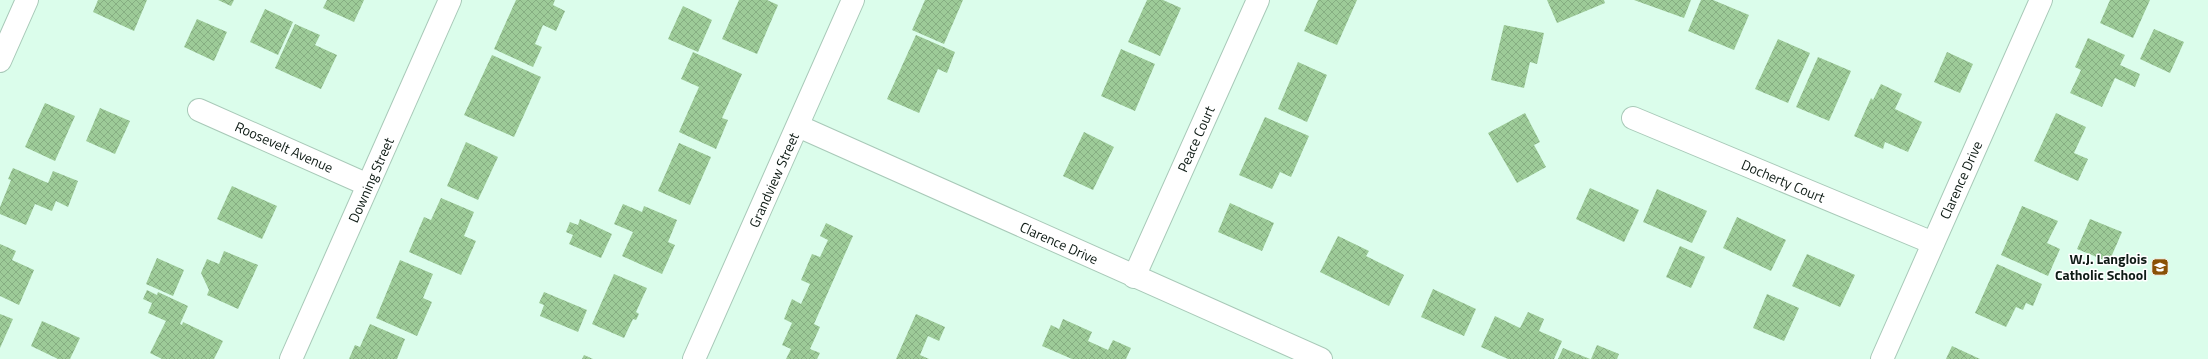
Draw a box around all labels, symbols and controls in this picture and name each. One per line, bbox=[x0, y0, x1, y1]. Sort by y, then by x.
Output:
street label: Peace Court bbox=[1172, 102, 1220, 175]
street label: Roosevelt Avenue bbox=[232, 116, 337, 178]
street label: Grandview Street bbox=[743, 129, 804, 231]
street label: Downing Street bbox=[342, 134, 399, 226]
street label: Clarence Drive bbox=[1934, 137, 1987, 222]
street label: Docherty Court bbox=[1738, 154, 1828, 208]
street label: Clarence Drive bbox=[1017, 216, 1102, 269]
place label: W.J. Langlois Catholic School bbox=[2055, 248, 2147, 285]
school or university icon: W.J. Langlois Catholic School bbox=[2150, 257, 2170, 277]

